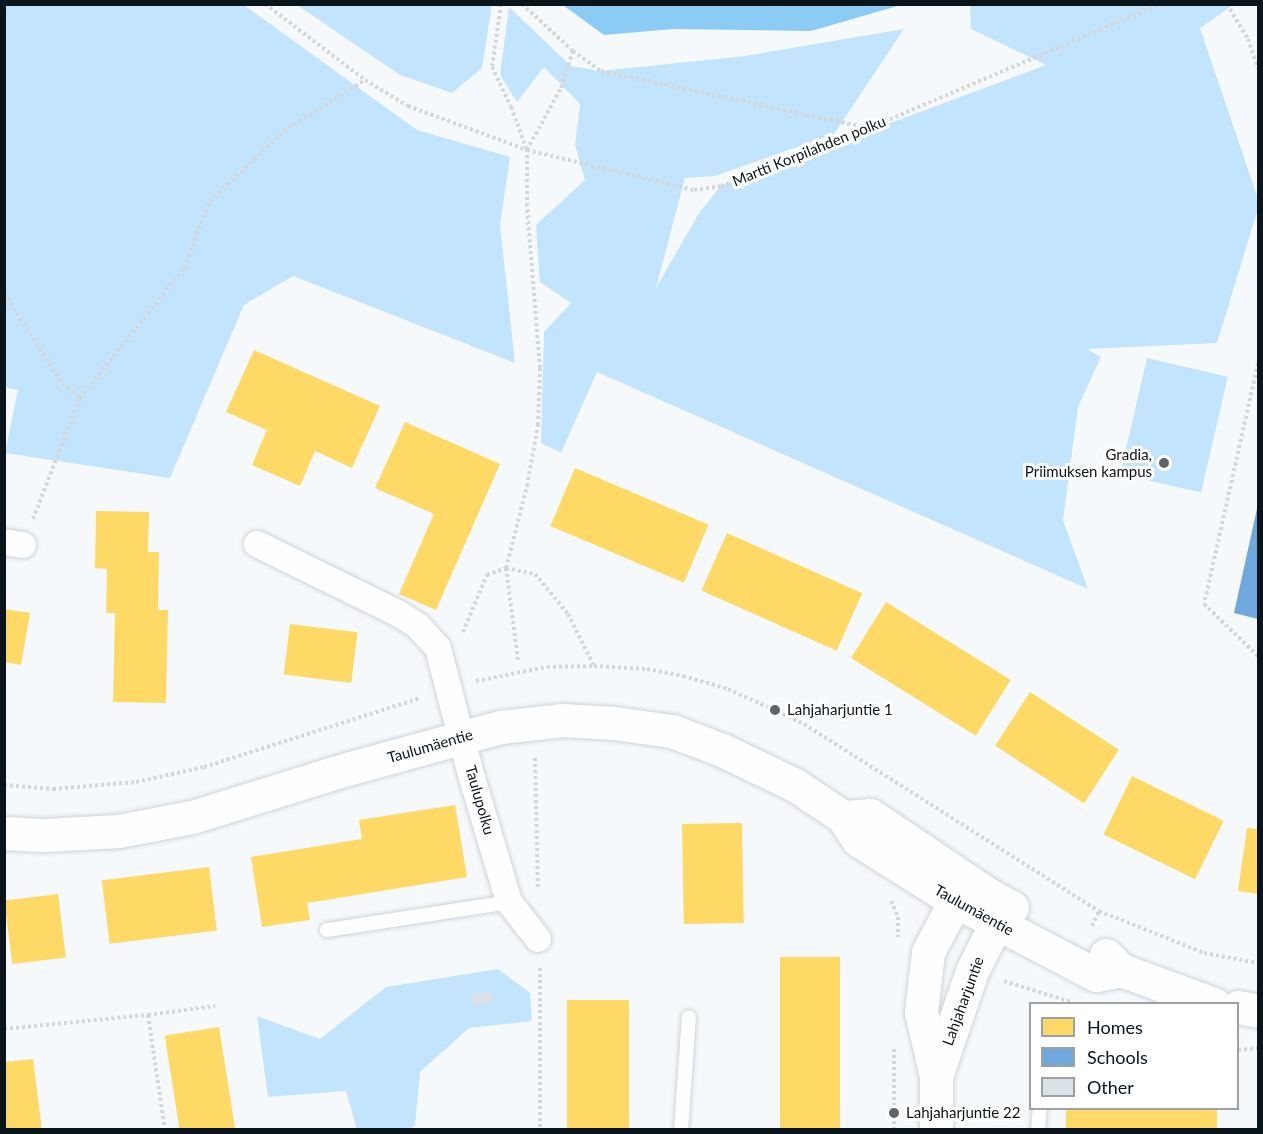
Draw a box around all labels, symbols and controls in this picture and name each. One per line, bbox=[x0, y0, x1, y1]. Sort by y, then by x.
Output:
street label: Martti Korpilahden polku bbox=[730, 112, 888, 190]
place label: Gradia, Priimuksen kampus bbox=[1025, 445, 1152, 480]
marker: Gradia, Priimuksen kampus bbox=[1157, 456, 1171, 470]
place label: Lahjaharjuntie 1 bbox=[787, 701, 893, 719]
marker: Lahjaharjuntie 1 bbox=[768, 703, 782, 717]
street label: Taulumäentie bbox=[385, 725, 475, 767]
street label: Taulupolku bbox=[462, 763, 498, 837]
street label: Taulumäentie bbox=[931, 881, 1017, 939]
street label: Lahjaharjuntie bbox=[939, 954, 987, 1048]
legend bbox=[1029, 1002, 1239, 1110]
text: Homes bbox=[1087, 1016, 1143, 1038]
text: Schools bbox=[1087, 1046, 1148, 1068]
text: Other bbox=[1087, 1076, 1134, 1098]
place label: Lahjaharjuntie 22 bbox=[906, 1104, 1020, 1122]
marker: Lahjaharjuntie 22 bbox=[887, 1106, 901, 1120]

